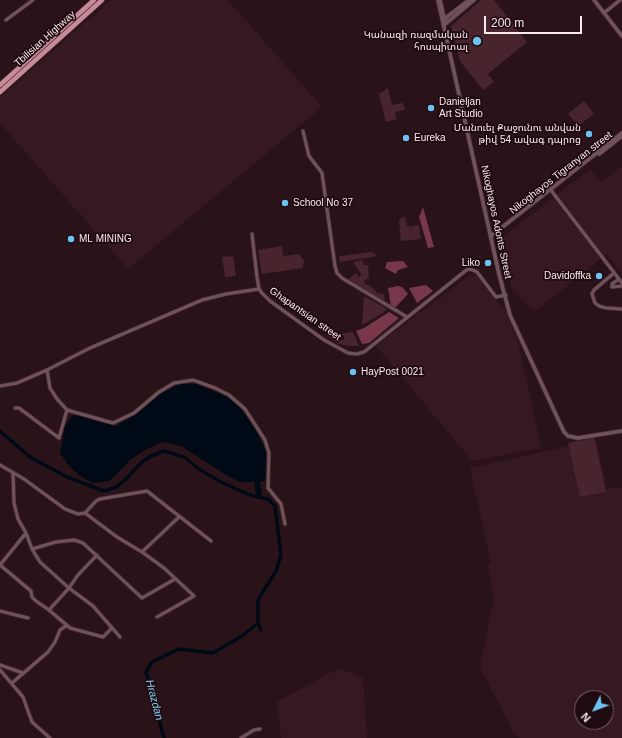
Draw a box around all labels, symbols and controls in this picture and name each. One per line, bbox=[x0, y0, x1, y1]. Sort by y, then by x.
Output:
scale bar bbox=[486, 8, 584, 34]
street label: Tbilisian Highway bbox=[12, 9, 78, 69]
text: 200 m bbox=[491, 16, 524, 30]
place label: Կանազի ռազմական հոսպիտալ bbox=[364, 29, 468, 52]
marker: Կանազի ռազմական հոսպիտալ bbox=[471, 35, 483, 47]
place label: Danieljan Art Studio bbox=[439, 96, 483, 120]
marker: Danieljan Art Studio bbox=[426, 103, 436, 113]
place label: Մանուել Քաջունու անվան թիվ 54 ավագ դպրոց bbox=[454, 122, 581, 146]
street label: Nikoghayos Tigranyan street bbox=[507, 129, 615, 217]
marker: Մանուել Քաջունու անվան թիվ 54 ավագ դպրոց bbox=[584, 129, 594, 139]
place label: Eureka bbox=[414, 132, 446, 144]
marker: Eureka bbox=[401, 133, 411, 143]
street label: Nikoghayos Adonts Street bbox=[478, 164, 514, 280]
place label: School No 37 bbox=[293, 197, 353, 209]
marker: School No 37 bbox=[280, 198, 290, 208]
place label: ML MINING bbox=[79, 233, 132, 245]
marker: ML MINING bbox=[66, 234, 76, 244]
place label: Liko bbox=[462, 257, 480, 269]
marker: Liko bbox=[483, 258, 493, 268]
place label: Davidoffka bbox=[544, 270, 591, 282]
marker: Davidoffka bbox=[594, 271, 604, 281]
street label: Ghapantsian street bbox=[267, 285, 343, 343]
place label: HayPost 0021 bbox=[361, 366, 424, 378]
marker: HayPost 0021 bbox=[348, 367, 358, 377]
water label: Hrazdan bbox=[142, 678, 166, 722]
north arrow bbox=[574, 690, 614, 730]
text: N bbox=[579, 710, 593, 724]

